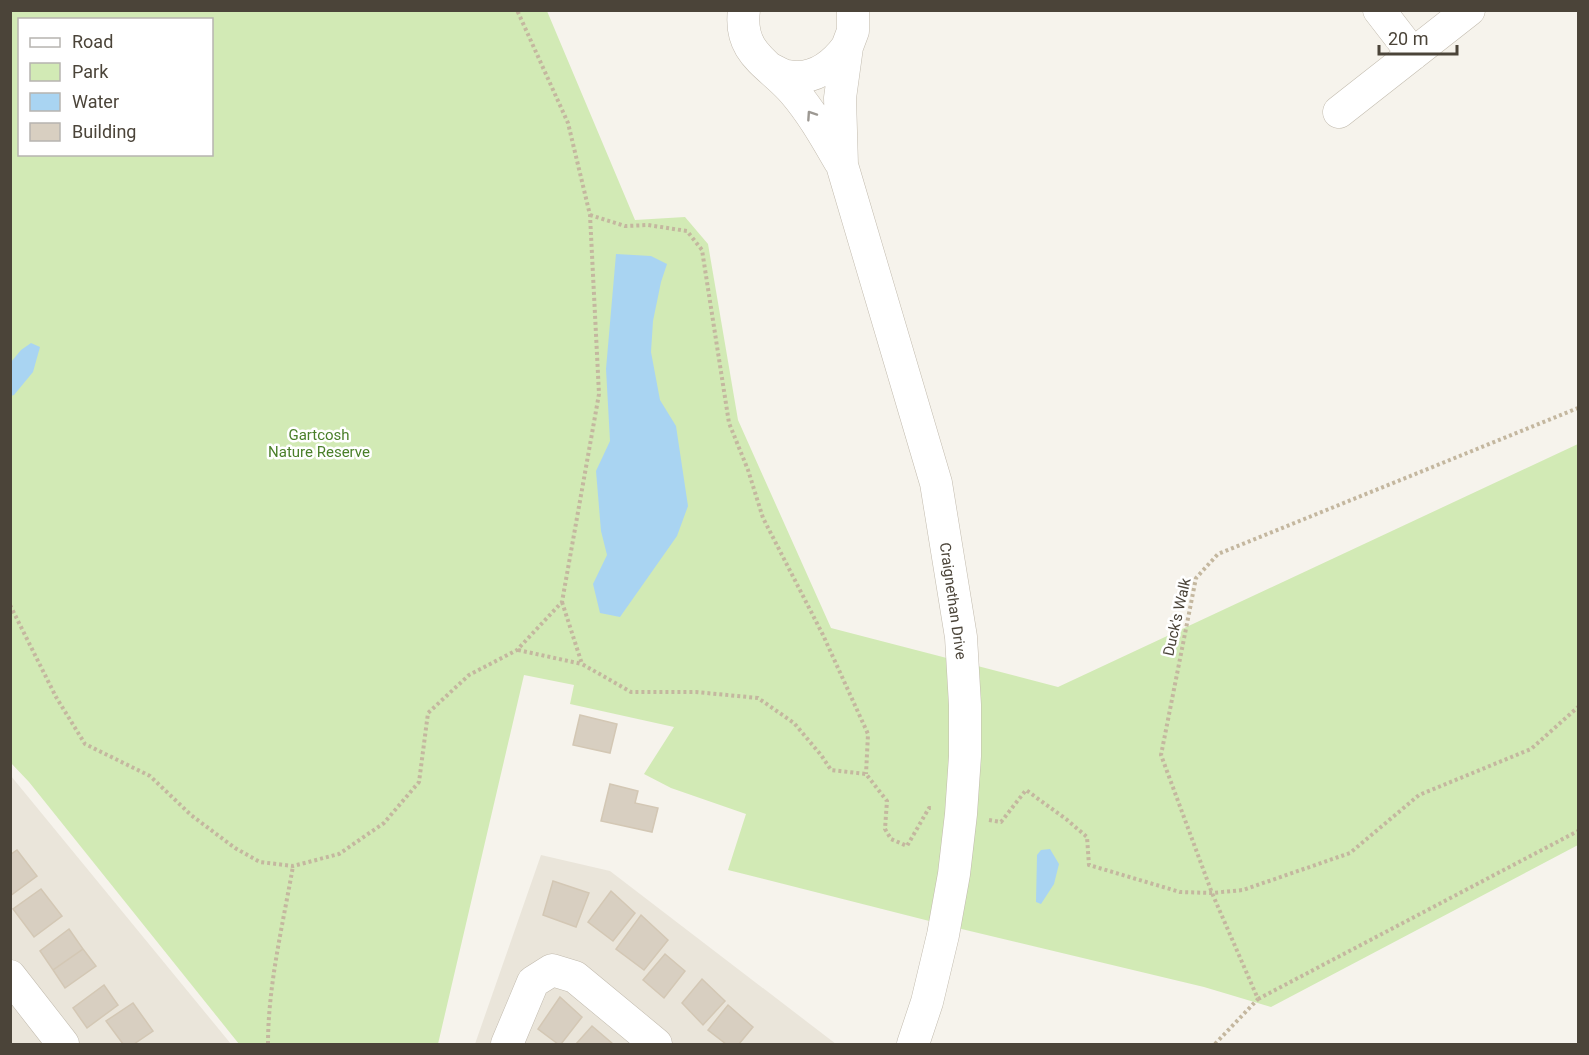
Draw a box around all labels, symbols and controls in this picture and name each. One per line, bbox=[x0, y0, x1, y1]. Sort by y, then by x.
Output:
legend bbox=[18, 18, 213, 156]
scale bar bbox=[1379, 18, 1457, 56]
text: 20 m bbox=[1388, 28, 1428, 49]
text: Road bbox=[72, 31, 113, 52]
text: Park bbox=[72, 61, 109, 82]
text: Water bbox=[72, 91, 119, 112]
one-way arrow bbox=[807, 111, 818, 122]
text: Building bbox=[72, 121, 136, 142]
park label: Gartcosh Nature Reserve bbox=[268, 426, 370, 461]
street label: Craignethan Drive bbox=[936, 541, 970, 661]
street label: Duck's Walk bbox=[1159, 576, 1195, 658]

